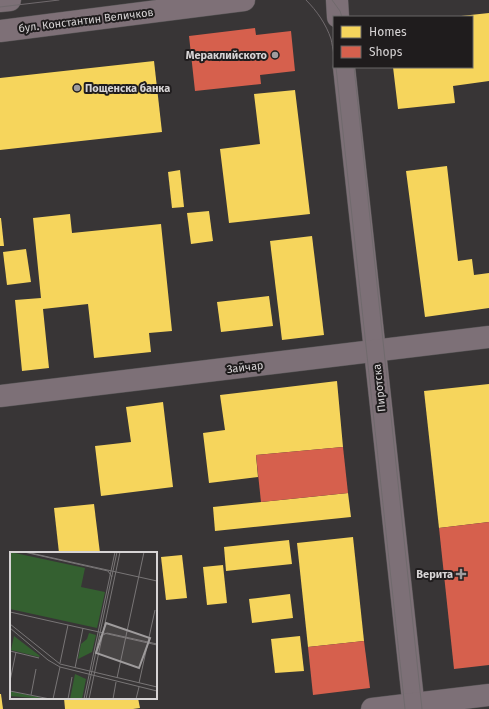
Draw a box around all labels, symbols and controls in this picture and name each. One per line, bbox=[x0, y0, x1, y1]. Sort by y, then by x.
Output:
street label: бул. Константин Величков bbox=[18, 6, 154, 35]
legend bbox=[333, 16, 473, 68]
text: Homes bbox=[369, 25, 407, 39]
text: Shops bbox=[369, 45, 403, 59]
place label: Мераклийското bbox=[186, 49, 268, 62]
marker: Мераклийското bbox=[270, 50, 280, 60]
place label: Пощенска банка bbox=[85, 82, 170, 95]
marker: Пощенска банка bbox=[72, 83, 82, 93]
street label: Зайчар bbox=[226, 359, 264, 376]
street label: Пиротска bbox=[371, 363, 388, 413]
inset map bbox=[10, 552, 157, 699]
place label: Верита bbox=[416, 568, 453, 581]
marker: Верита bbox=[456, 569, 466, 579]

